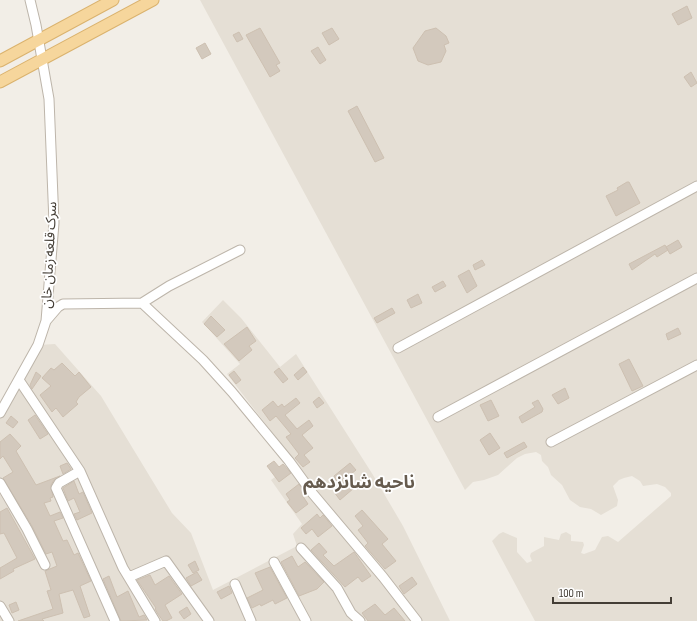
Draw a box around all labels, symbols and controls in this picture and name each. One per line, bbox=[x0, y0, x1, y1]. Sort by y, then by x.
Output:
street label: سرک قلعه زمان خان bbox=[38, 201, 60, 309]
district label: ناحیه شانزدهم bbox=[303, 472, 415, 495]
scale bar bbox=[553, 579, 671, 605]
text: 100 m bbox=[559, 586, 584, 601]

